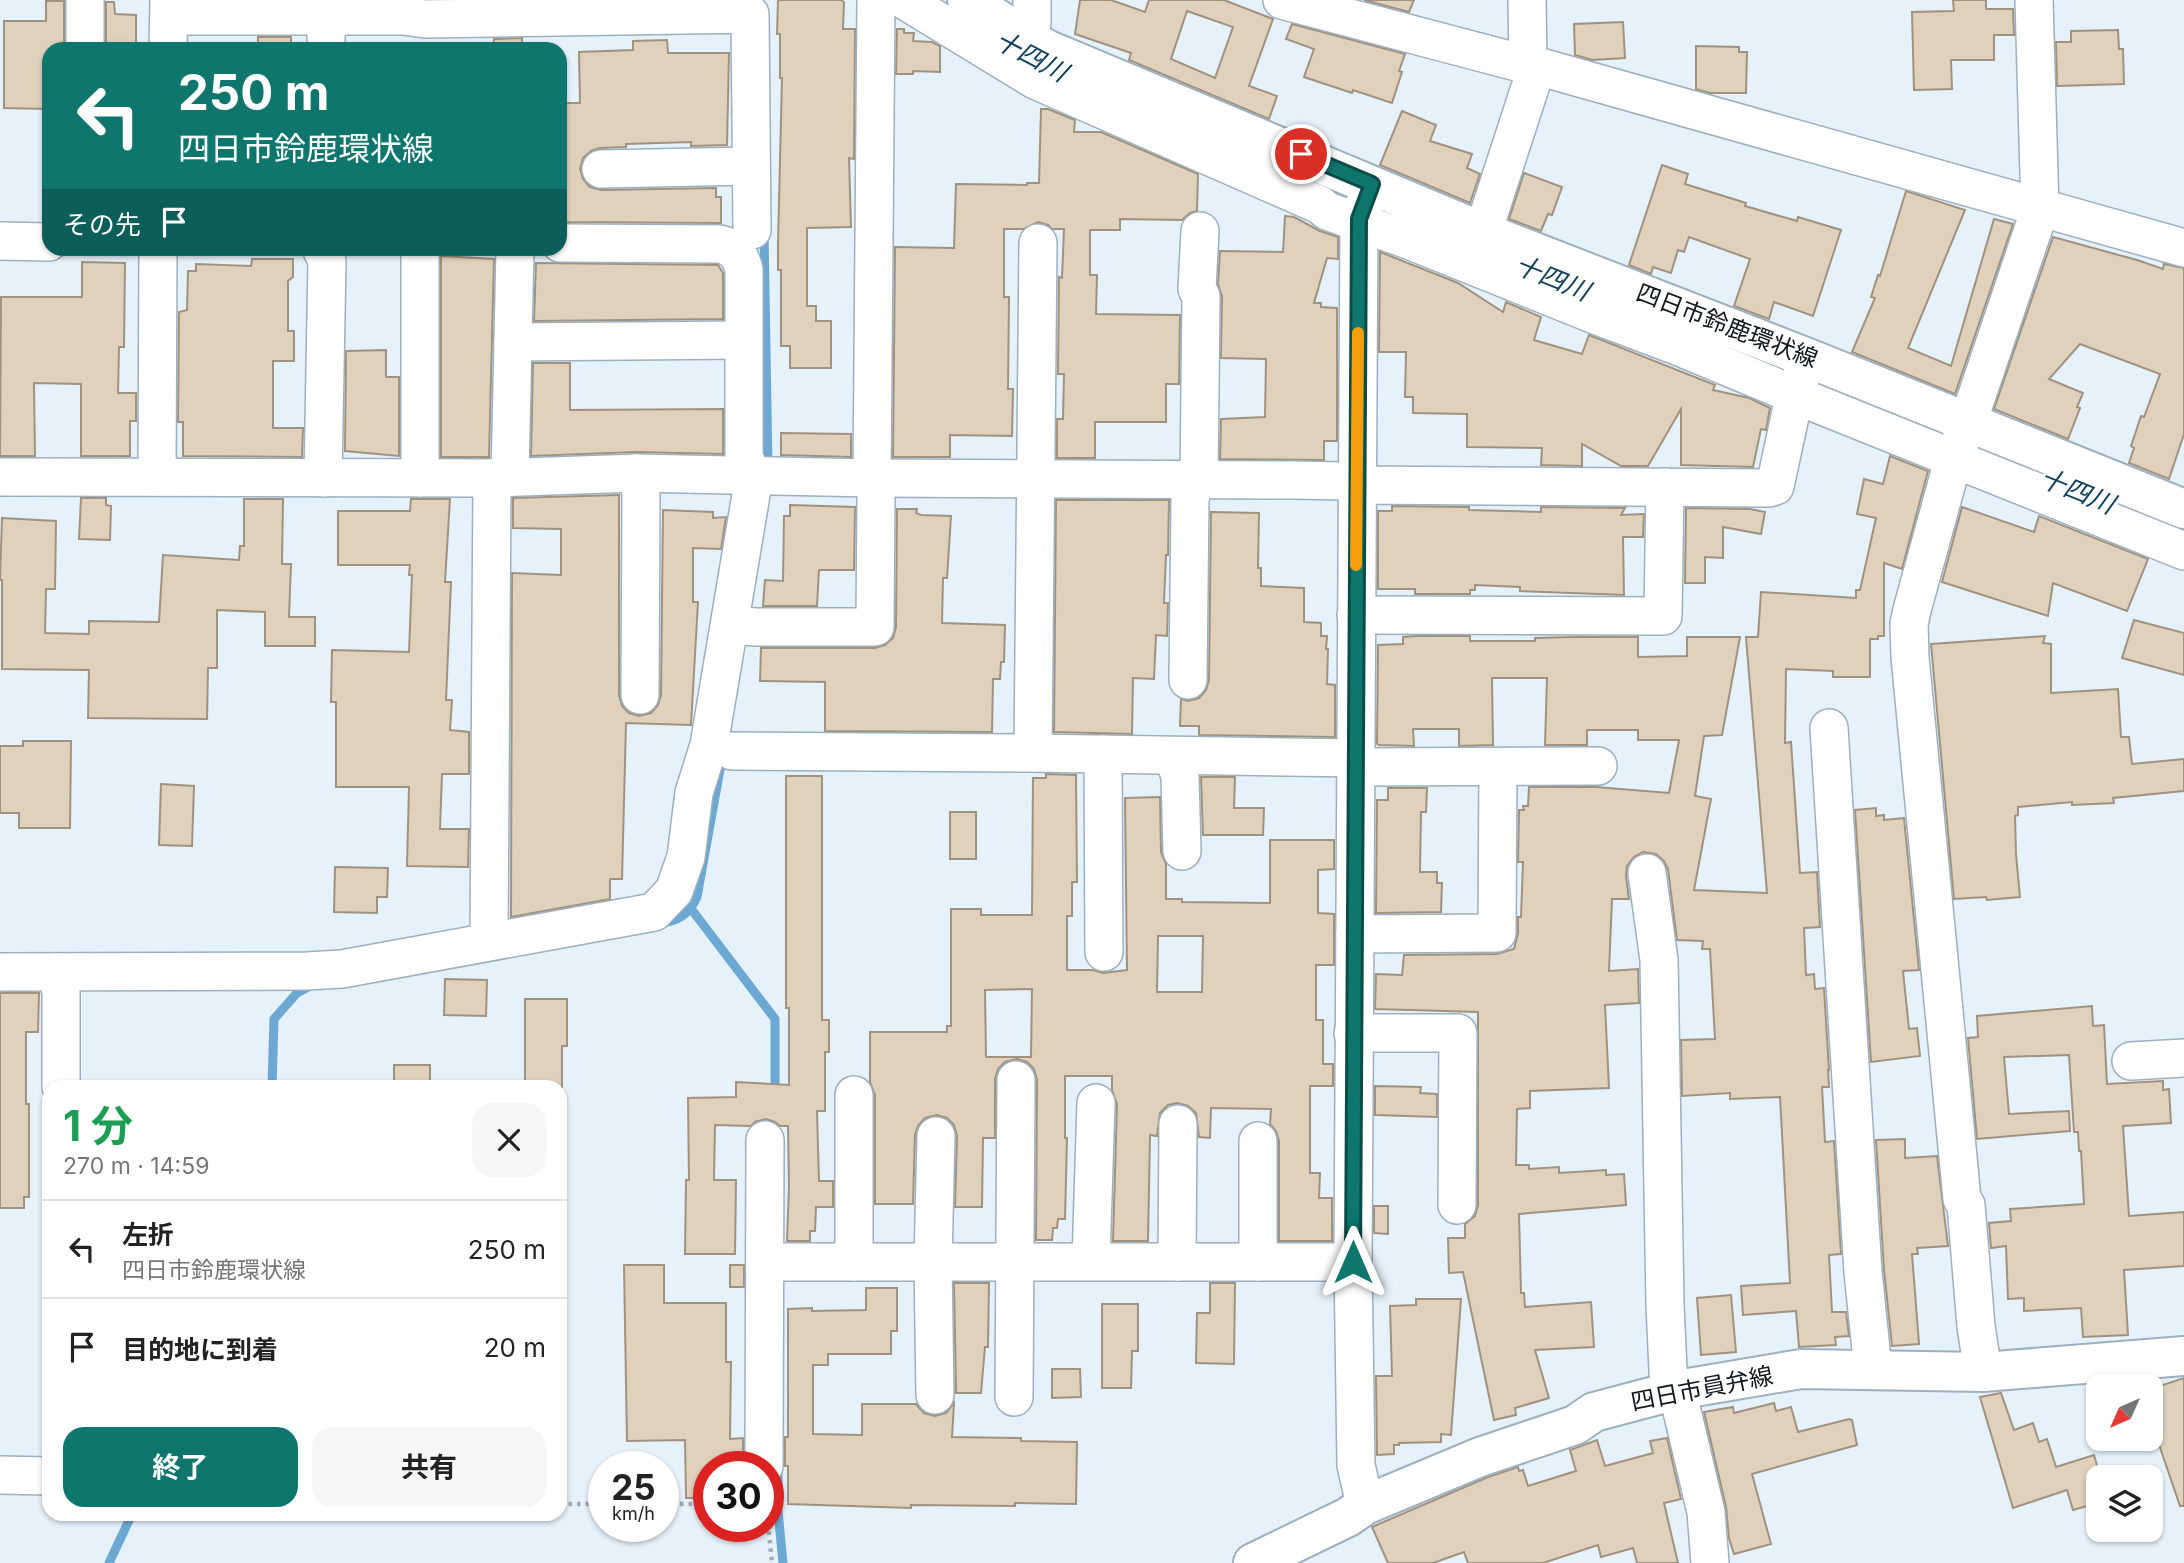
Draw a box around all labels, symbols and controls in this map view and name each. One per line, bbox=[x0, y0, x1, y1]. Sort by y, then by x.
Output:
water label: 十四川 bbox=[990, 24, 1076, 89]
text: 250 m bbox=[178, 63, 330, 122]
icon: left bbox=[63, 70, 154, 161]
pin bbox=[1271, 124, 1331, 184]
text: 四日市鈴鹿環状線 bbox=[178, 129, 434, 168]
icon: arrive bbox=[1282, 135, 1320, 173]
icon: arrive bbox=[155, 203, 193, 241]
text: その先 bbox=[63, 209, 141, 240]
water label: 十四川 bbox=[1510, 249, 1597, 308]
street label: 四日市鈴鹿環状線 bbox=[1632, 278, 1822, 373]
water label: 十四川 bbox=[2035, 462, 2122, 521]
text: 1 分 bbox=[63, 1100, 133, 1151]
button: close bbox=[472, 1103, 546, 1177]
text: 270 m · 14:59 bbox=[63, 1152, 209, 1180]
text: 左折 bbox=[122, 1219, 174, 1250]
position arrow bbox=[1316, 1225, 1390, 1299]
icon: left bbox=[63, 1230, 101, 1268]
text: 250 m bbox=[468, 1234, 546, 1265]
text: 四日市鈴鹿環状線 bbox=[122, 1256, 306, 1284]
icon: arrive bbox=[63, 1328, 101, 1366]
text: 20 m bbox=[484, 1332, 546, 1363]
text: 目的地に到着 bbox=[122, 1334, 278, 1365]
street label: 四日市員弁線 bbox=[1628, 1361, 1775, 1416]
north arrow bbox=[2086, 1374, 2163, 1451]
map controls bbox=[2086, 1374, 2163, 1542]
button: 終了 bbox=[63, 1427, 298, 1507]
button: 共有 bbox=[312, 1427, 546, 1507]
speed limit sign: 30 bbox=[693, 1451, 784, 1542]
button: layers bbox=[2086, 1465, 2163, 1542]
text: 25 bbox=[611, 1466, 656, 1508]
text: km/h bbox=[612, 1503, 655, 1524]

